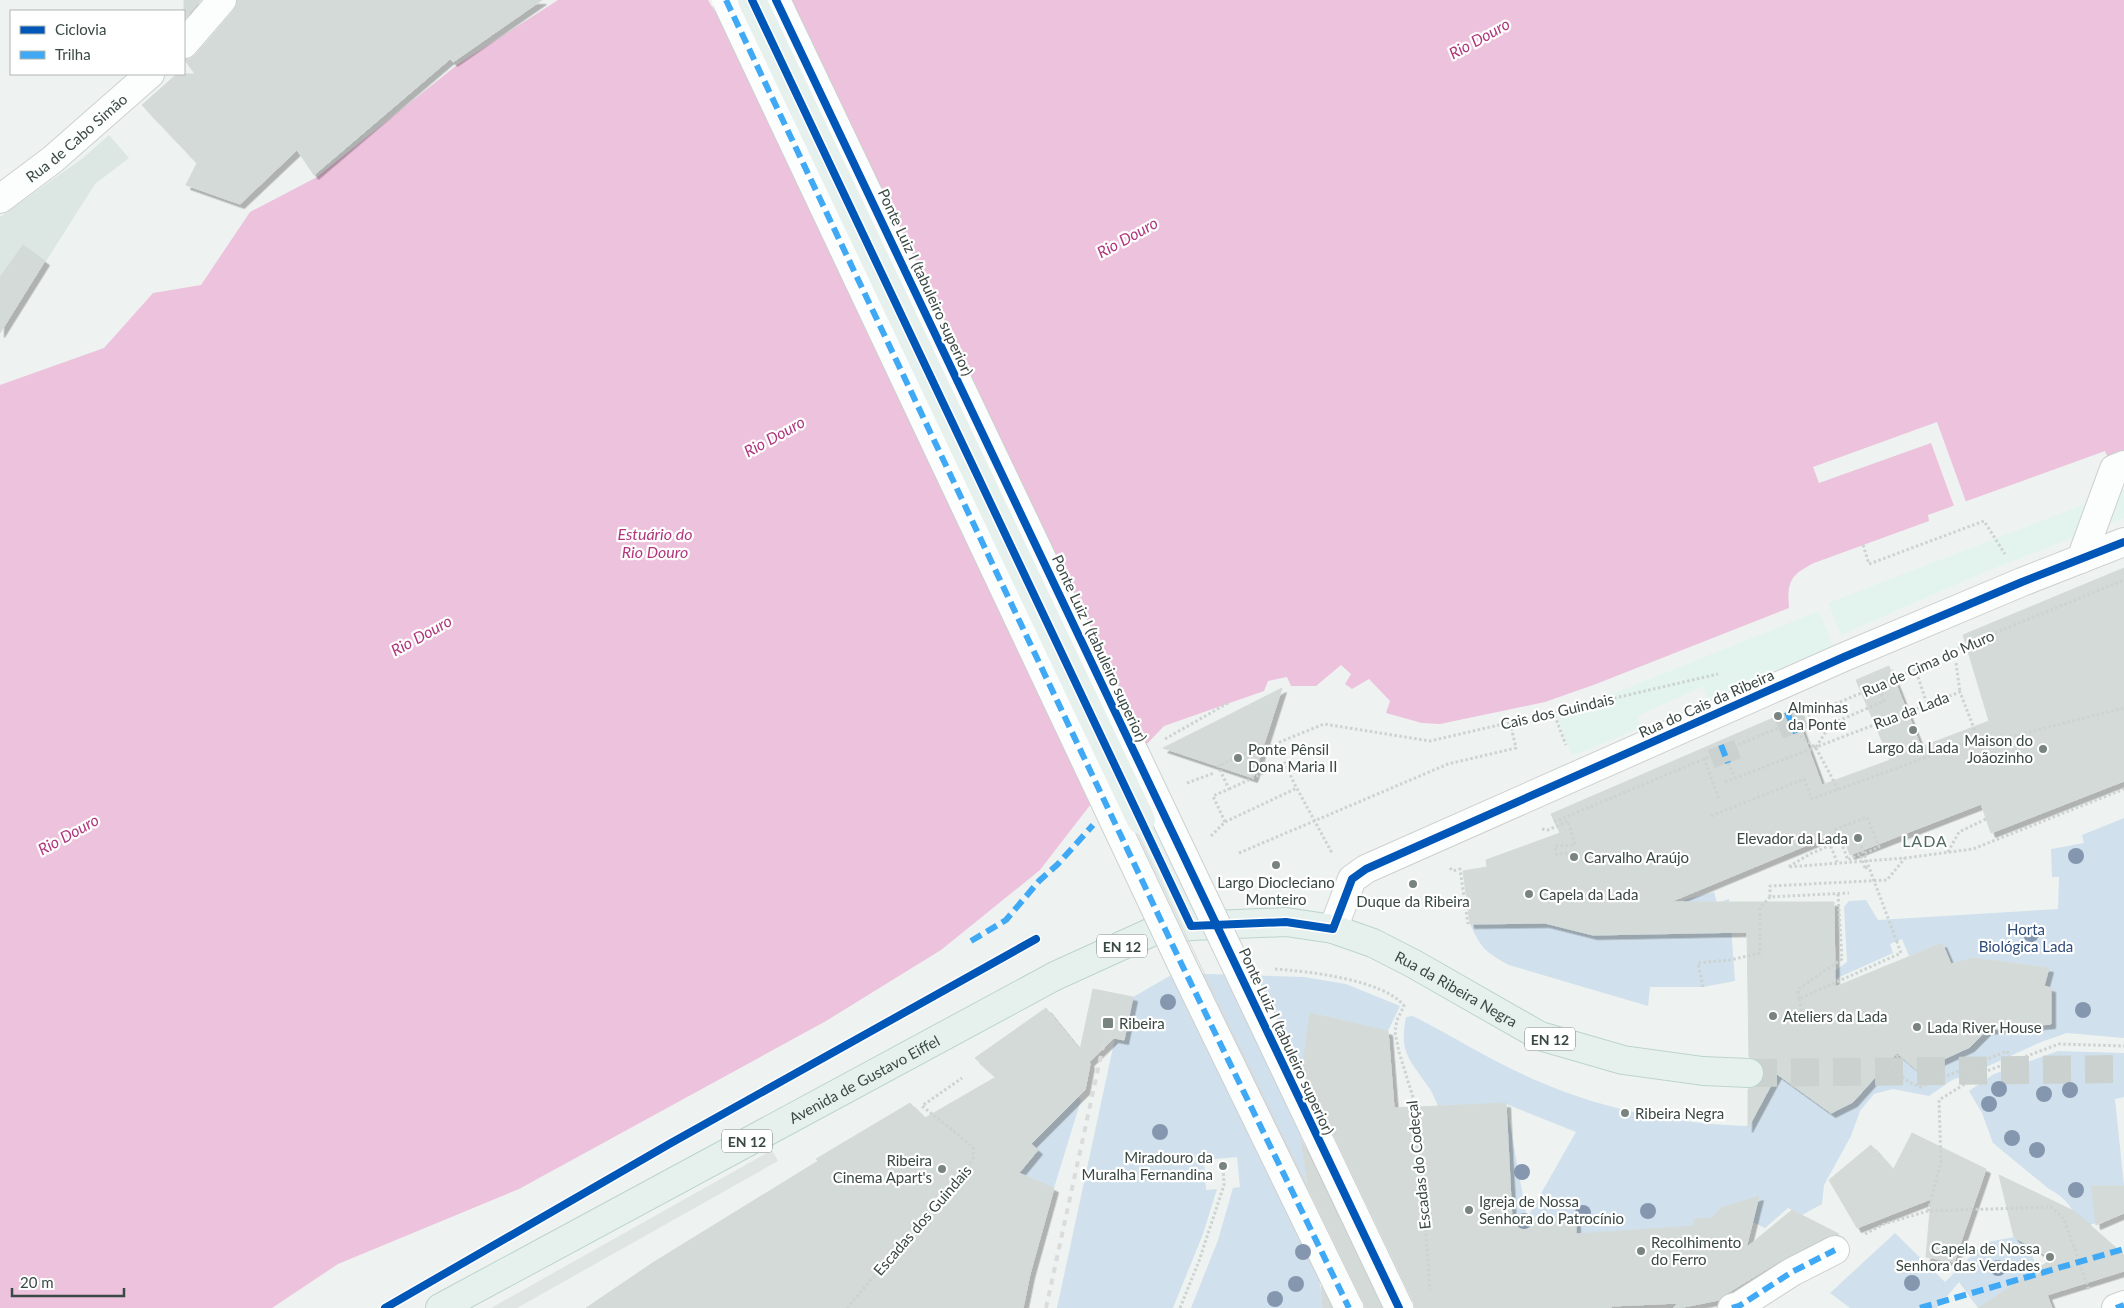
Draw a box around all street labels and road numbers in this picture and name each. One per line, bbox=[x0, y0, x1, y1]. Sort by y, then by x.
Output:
street label: Rua de Cabo Simão bbox=[22, 90, 131, 186]
street label: Ponte Luiz I (tabuleiro superior) bbox=[875, 186, 977, 378]
street label: Ponte Luiz I (tabuleiro superior) bbox=[1049, 552, 1151, 744]
street label: Rua de Cima do Muro bbox=[1859, 626, 1997, 700]
street label: Rua do Cais da Ribeira bbox=[1636, 665, 1776, 741]
street label: Rua da Lada bbox=[1871, 687, 1951, 733]
street label: Cais dos Guindais bbox=[1499, 689, 1615, 733]
road number: EN 12 bbox=[1097, 934, 1147, 958]
street label: Ponte Luiz I (tabuleiro superior) bbox=[1236, 945, 1338, 1137]
street label: Rua da Ribeira Negra bbox=[1392, 947, 1521, 1030]
road number: EN 12 bbox=[1525, 1028, 1575, 1050]
street label: Avenida de Gustavo Eiffel bbox=[786, 1031, 943, 1127]
street label: Escadas do Codeçal bbox=[1402, 1100, 1434, 1230]
road number: EN 12 bbox=[722, 1130, 772, 1152]
street label: Escadas dos Guindais bbox=[869, 1161, 975, 1279]

